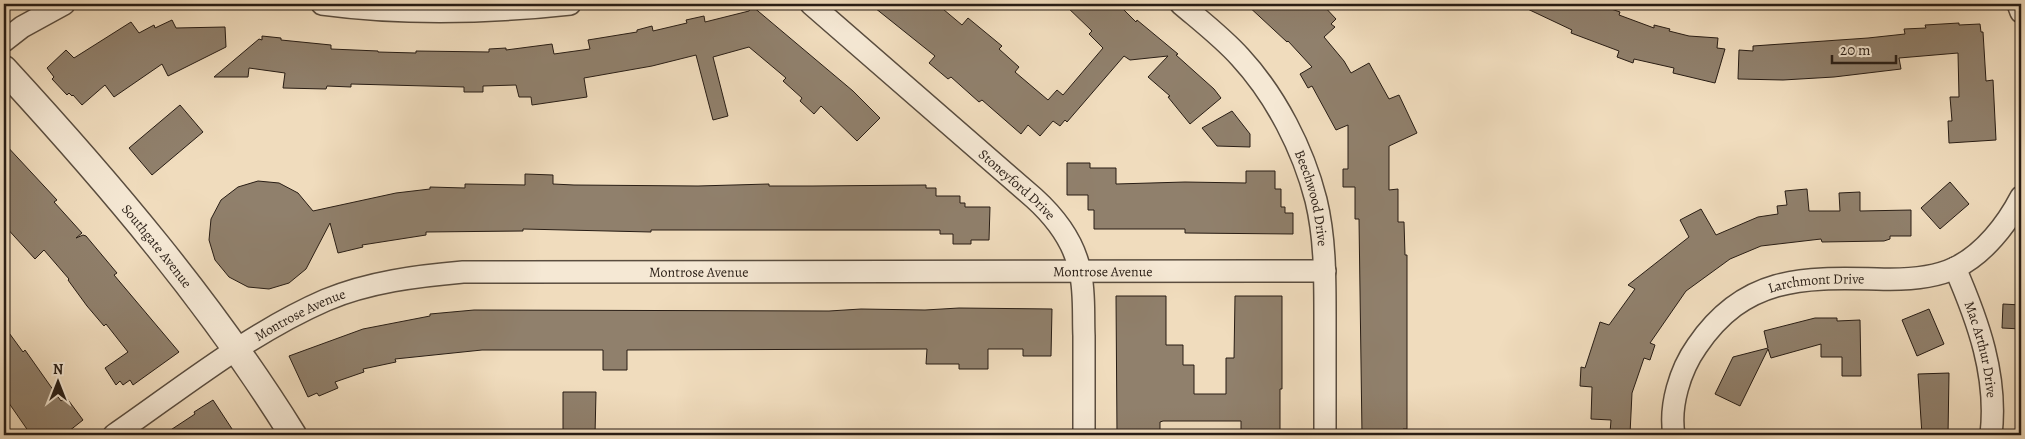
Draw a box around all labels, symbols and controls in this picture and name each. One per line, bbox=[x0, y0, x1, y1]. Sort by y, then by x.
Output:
scale bar bbox=[1832, 32, 1896, 64]
text: 20 m bbox=[1840, 40, 1871, 60]
street label: Stoneyford Drive bbox=[974, 145, 1060, 224]
street label: Beechwood Drive bbox=[1290, 147, 1332, 247]
street label: Southgate Avenue bbox=[117, 200, 196, 292]
street label: Montrose Avenue bbox=[1053, 262, 1153, 281]
street label: Montrose Avenue bbox=[649, 263, 749, 282]
street label: Larchmont Drive bbox=[1765, 269, 1865, 298]
street label: Montrose Avenue bbox=[251, 284, 348, 346]
street label: Mac Arthur Drive bbox=[1959, 298, 2001, 399]
north arrow bbox=[32, 356, 82, 406]
text: N bbox=[53, 360, 63, 379]

